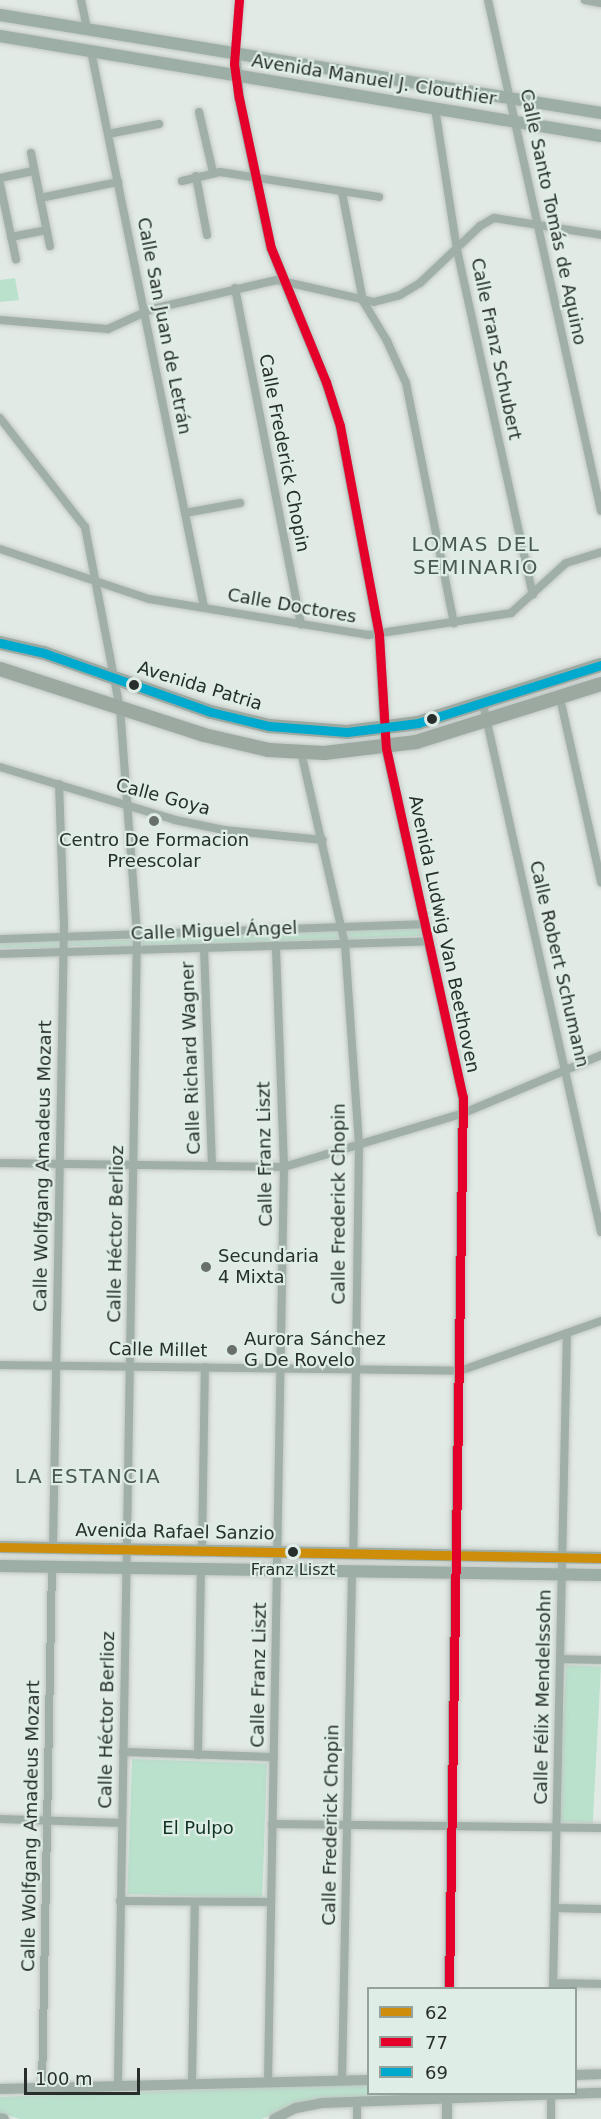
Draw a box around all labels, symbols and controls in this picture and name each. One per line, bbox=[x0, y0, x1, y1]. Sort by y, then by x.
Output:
street label: Avenida Manuel J. Clouthier bbox=[250, 50, 498, 110]
street label: Calle Santo Tomás de Aquino bbox=[515, 87, 591, 347]
street label: Calle San Juan de Letrán bbox=[132, 216, 196, 436]
street label: Calle Franz Schubert bbox=[466, 256, 526, 442]
street label: Calle Frederick Chopin bbox=[254, 352, 314, 554]
district label: LOMAS DEL SEMINARIO bbox=[412, 533, 540, 580]
street label: Calle Doctores bbox=[226, 584, 358, 628]
street label: Avenida Patria bbox=[135, 657, 265, 715]
unlabelled marker bbox=[128, 679, 140, 691]
unlabelled marker bbox=[426, 713, 438, 725]
street label: Calle Goya bbox=[113, 774, 213, 820]
street label: Avenida Ludwig Van Beethoven bbox=[404, 793, 484, 1075]
marker: Centro De Formacion Preescolar bbox=[147, 814, 161, 828]
place label: Centro De Formacion Preescolar bbox=[59, 830, 249, 872]
street label: Calle Robert Schumann bbox=[525, 859, 593, 1069]
street label: Calle Miguel Ángel bbox=[130, 917, 298, 945]
street label: Calle Richard Wagner bbox=[177, 961, 205, 1155]
street label: Calle Wolfgang Amadeus Mozart bbox=[30, 1020, 56, 1312]
street label: Calle Franz Liszt bbox=[253, 1081, 277, 1227]
street label: Calle Frederick Chopin bbox=[328, 1103, 350, 1305]
street label: Calle Héctor Berlioz bbox=[104, 1145, 128, 1323]
place label: Secundaria 4 Mixta bbox=[218, 1246, 319, 1288]
marker: Secundaria 4 Mixta bbox=[199, 1260, 213, 1274]
place label: Aurora Sánchez G De Rovelo bbox=[244, 1329, 386, 1372]
street label: Calle Millet bbox=[108, 1338, 208, 1362]
marker: Aurora Sánchez G De Rovelo bbox=[225, 1343, 239, 1357]
district label: LA ESTANCIA bbox=[15, 1464, 161, 1488]
street label: Avenida Rafael Sanzio bbox=[75, 1519, 275, 1545]
marker: Franz Liszt bbox=[287, 1546, 299, 1558]
place label: Franz Liszt bbox=[251, 1560, 335, 1580]
street label: Calle Félix Mendelssohn bbox=[530, 1589, 556, 1805]
street label: Calle Franz Liszt bbox=[247, 1602, 271, 1748]
street label: Calle Héctor Berlioz bbox=[95, 1631, 119, 1809]
street label: Calle Wolfgang Amadeus Mozart bbox=[18, 1680, 44, 1972]
street label: Calle Frederick Chopin bbox=[318, 1724, 344, 1926]
park label: El Pulpo bbox=[162, 1817, 234, 1839]
legend bbox=[367, 1987, 577, 2095]
text: 62 bbox=[425, 2002, 448, 2023]
text: 77 bbox=[425, 2032, 448, 2053]
scale bar bbox=[27, 2056, 142, 2094]
text: 69 bbox=[425, 2062, 448, 2083]
text: 100 m bbox=[35, 2068, 93, 2089]

